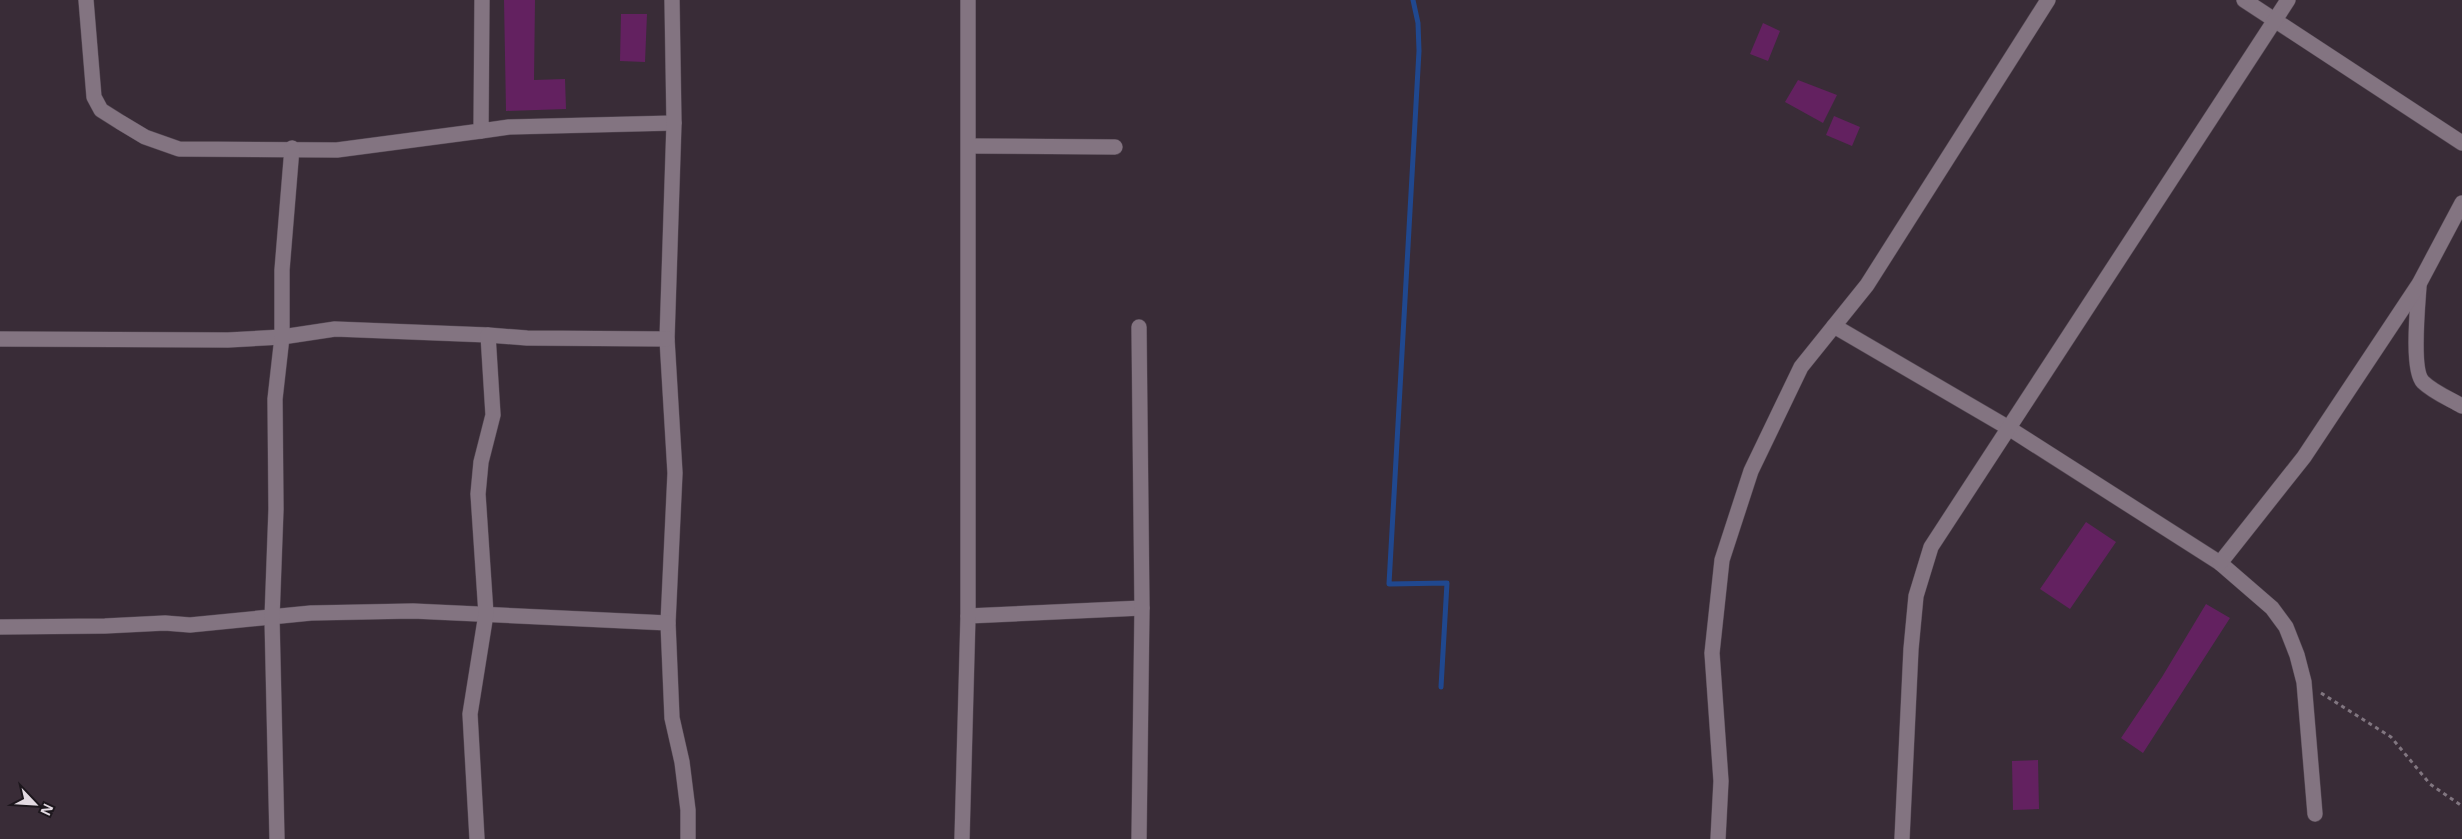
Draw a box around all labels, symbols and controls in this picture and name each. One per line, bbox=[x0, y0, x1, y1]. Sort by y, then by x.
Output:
north arrow bbox=[10, 779, 60, 829]
text: N bbox=[36, 801, 58, 819]

